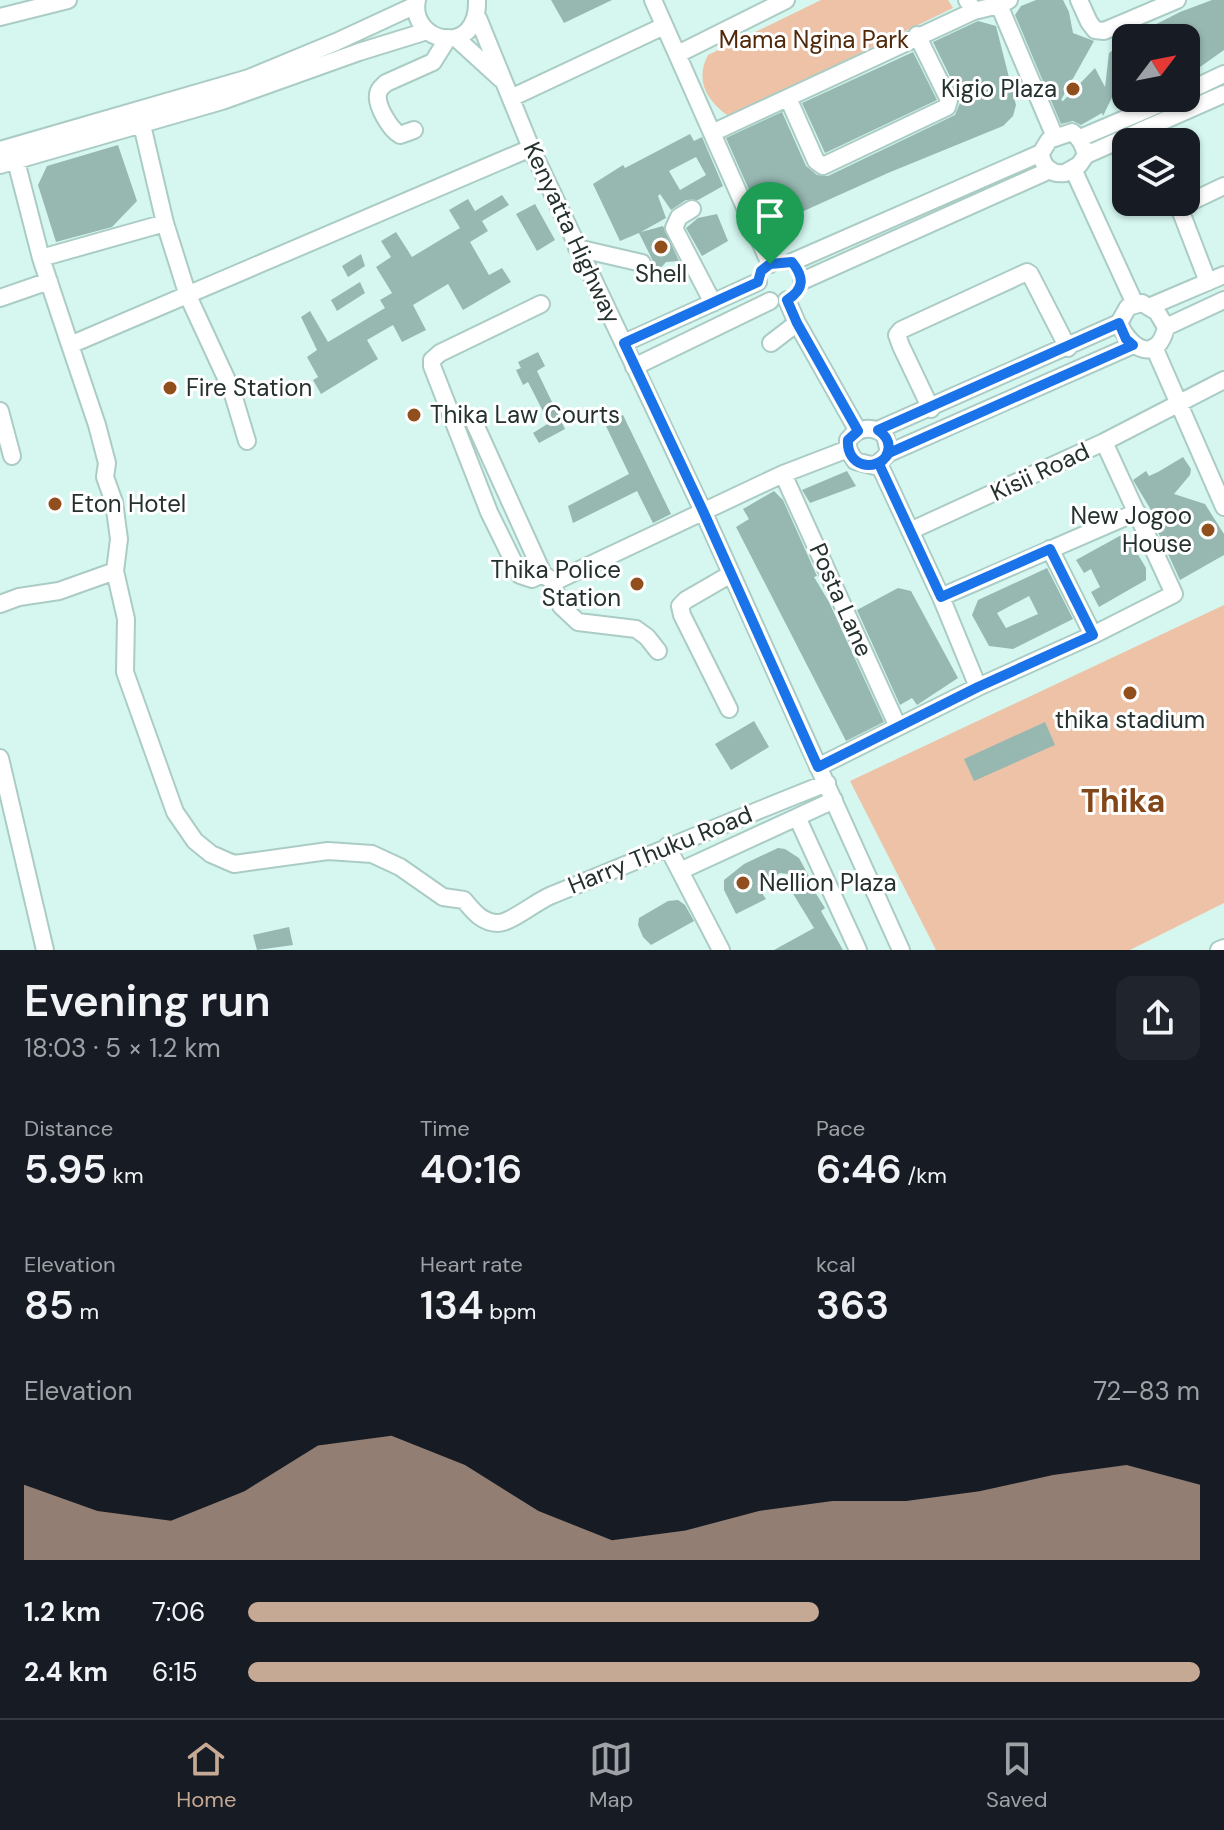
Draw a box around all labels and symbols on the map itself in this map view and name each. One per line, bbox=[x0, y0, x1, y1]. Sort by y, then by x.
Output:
park label: Mama Ngina Park bbox=[719, 24, 909, 55]
north arrow bbox=[1112, 24, 1200, 112]
place label: Kigio Plaza bbox=[941, 73, 1057, 104]
marker: Kigio Plaza bbox=[1064, 80, 1082, 98]
street label: Kenyatta Highway bbox=[517, 137, 628, 329]
pin bbox=[736, 182, 804, 264]
marker: Shell bbox=[652, 238, 670, 256]
place label: Shell bbox=[635, 258, 687, 289]
place label: Fire Station bbox=[186, 372, 312, 403]
marker: Fire Station bbox=[161, 379, 179, 397]
place label: Thika Law Courts bbox=[430, 399, 620, 430]
marker: Thika Law Courts bbox=[405, 406, 423, 424]
street label: Kisii Road bbox=[985, 435, 1094, 508]
place label: Eton Hotel bbox=[71, 488, 186, 519]
marker: Eton Hotel bbox=[46, 495, 64, 513]
place label: New Jogoo House bbox=[1070, 500, 1192, 559]
marker: New Jogoo House bbox=[1199, 521, 1217, 539]
street label: Posta Lane bbox=[803, 538, 880, 661]
place label: Thika Police Station bbox=[491, 554, 621, 613]
marker: Thika Police Station bbox=[628, 575, 646, 593]
marker: thika stadium bbox=[1121, 684, 1139, 702]
place label: thika stadium bbox=[1055, 704, 1205, 735]
district label: Thika bbox=[1081, 780, 1165, 822]
street label: Harry Thuku Road bbox=[563, 798, 756, 901]
place label: Nellion Plaza bbox=[759, 867, 896, 898]
marker: Nellion Plaza bbox=[734, 874, 752, 892]

